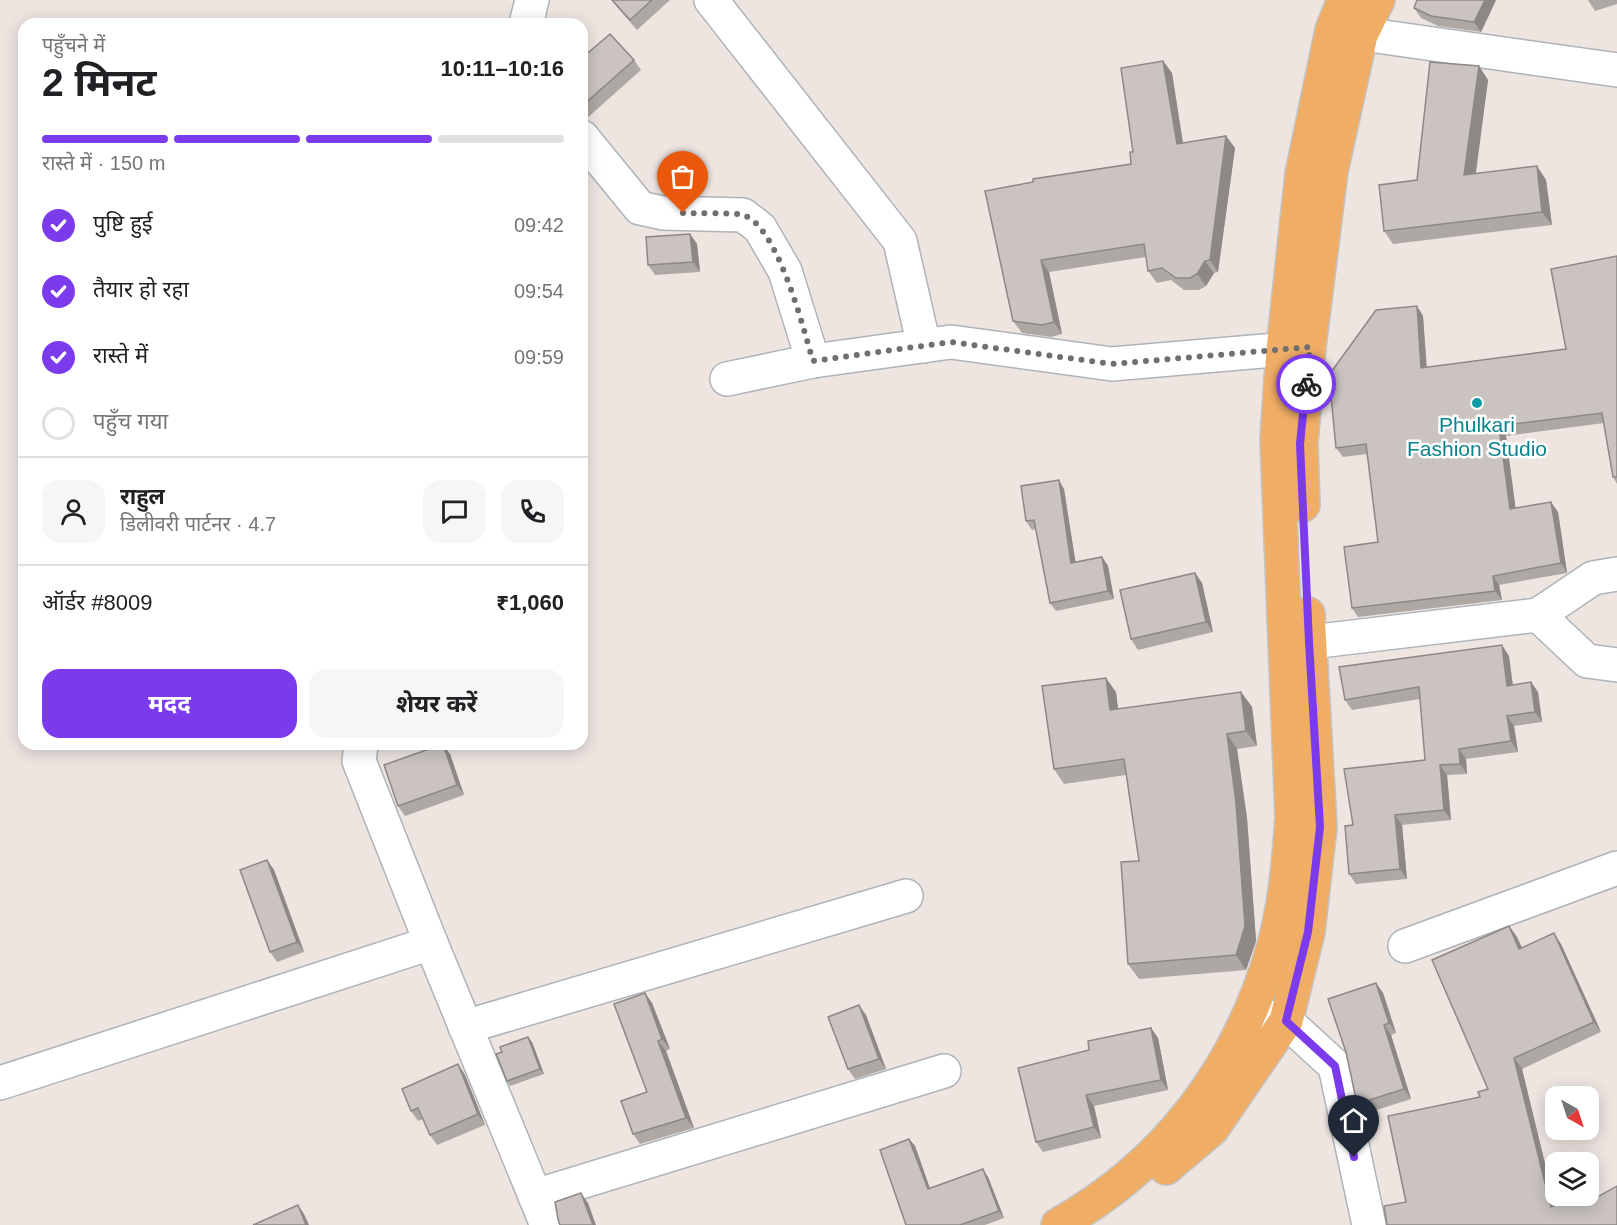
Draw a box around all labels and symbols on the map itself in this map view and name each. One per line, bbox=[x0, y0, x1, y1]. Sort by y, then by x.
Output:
pin bbox=[657, 151, 708, 213]
courier bbox=[1276, 354, 1336, 414]
marker: Phulkari Fashion Studio bbox=[1470, 396, 1484, 410]
place label: Phulkari Fashion Studio bbox=[1407, 413, 1547, 460]
north arrow bbox=[1545, 1086, 1599, 1140]
pin bbox=[1328, 1095, 1379, 1157]

